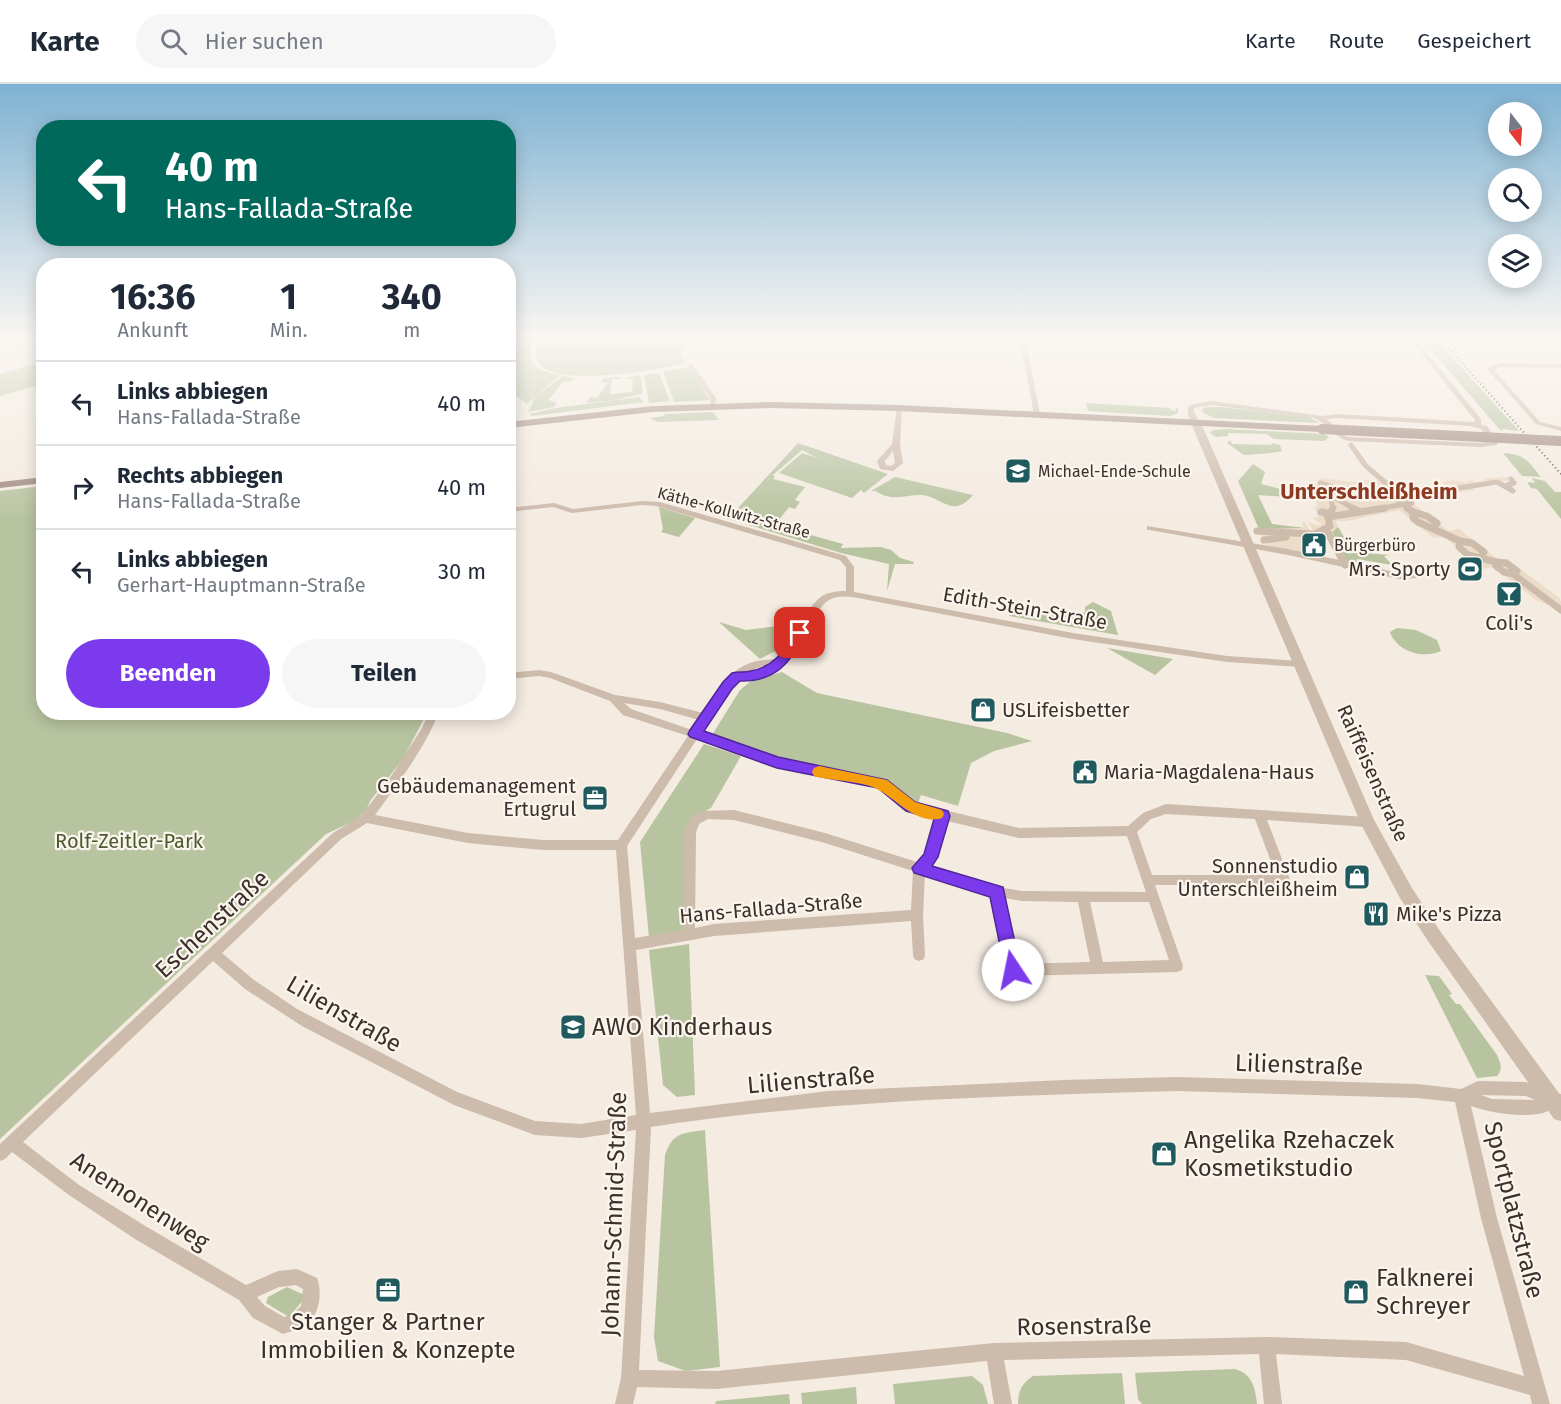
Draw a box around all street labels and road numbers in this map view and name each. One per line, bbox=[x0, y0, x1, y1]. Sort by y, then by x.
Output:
street label: Käthe-Kollwitz-Straße bbox=[655, 483, 812, 542]
street label: Edith-Stein-Straße bbox=[941, 582, 1109, 634]
street label: Raiffeisenstraße bbox=[1332, 701, 1414, 845]
street label: Eschenstraße bbox=[149, 864, 275, 984]
street label: Hans-Fallada-Straße bbox=[678, 888, 864, 928]
street label: Lilienstraße bbox=[281, 970, 407, 1058]
street label: Lilienstraße bbox=[1234, 1049, 1364, 1081]
street label: Lilienstraße bbox=[746, 1060, 876, 1100]
street label: Johann-Schmid-Straße bbox=[596, 1091, 632, 1337]
street label: Sportplatzstraße bbox=[1479, 1119, 1549, 1301]
street label: Anemonenweg bbox=[66, 1146, 215, 1256]
street label: Rosenstraße bbox=[1016, 1311, 1152, 1341]

